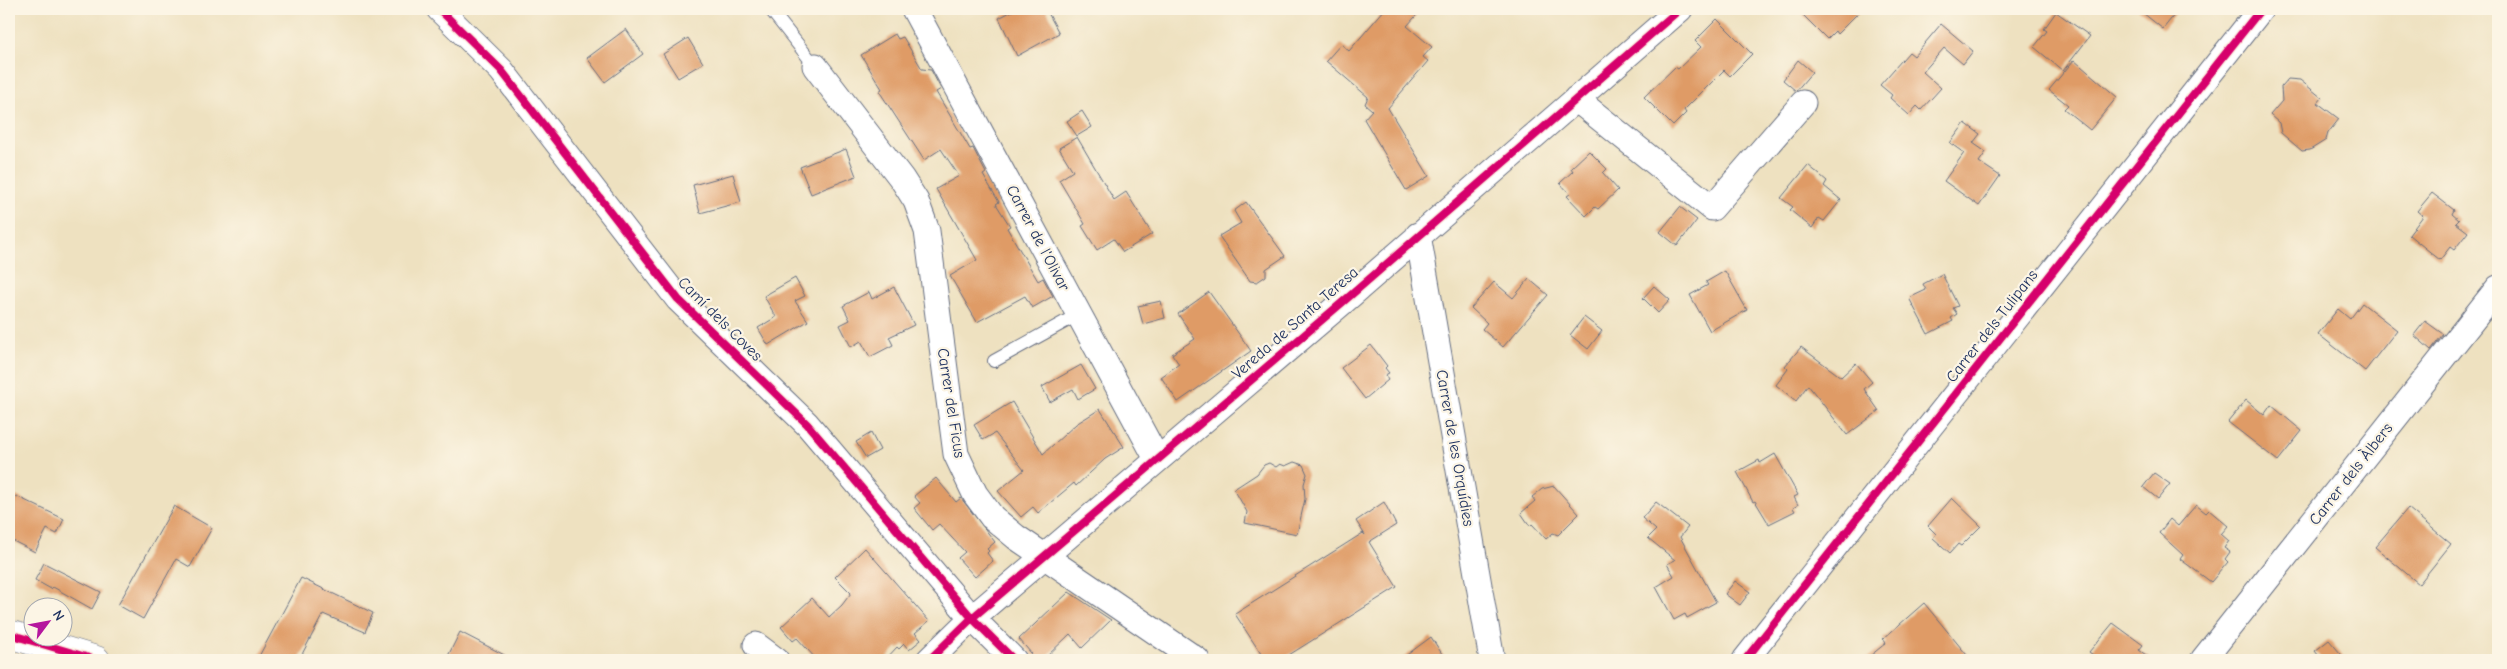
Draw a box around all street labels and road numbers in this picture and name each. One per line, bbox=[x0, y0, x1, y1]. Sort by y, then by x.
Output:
street label: Carrer de l'Olivar bbox=[1003, 182, 1074, 294]
street label: Vereda de Santa Teresa bbox=[1228, 263, 1362, 383]
street label: Carrer dels Tulipans bbox=[1942, 266, 2042, 386]
street label: Camí dels Coves bbox=[674, 273, 766, 365]
street label: Carrer del Ficus bbox=[933, 347, 969, 460]
street label: Carrer de les Orquídies bbox=[1432, 368, 1478, 528]
street label: Carrer dels Àlbers bbox=[2305, 418, 2397, 529]

